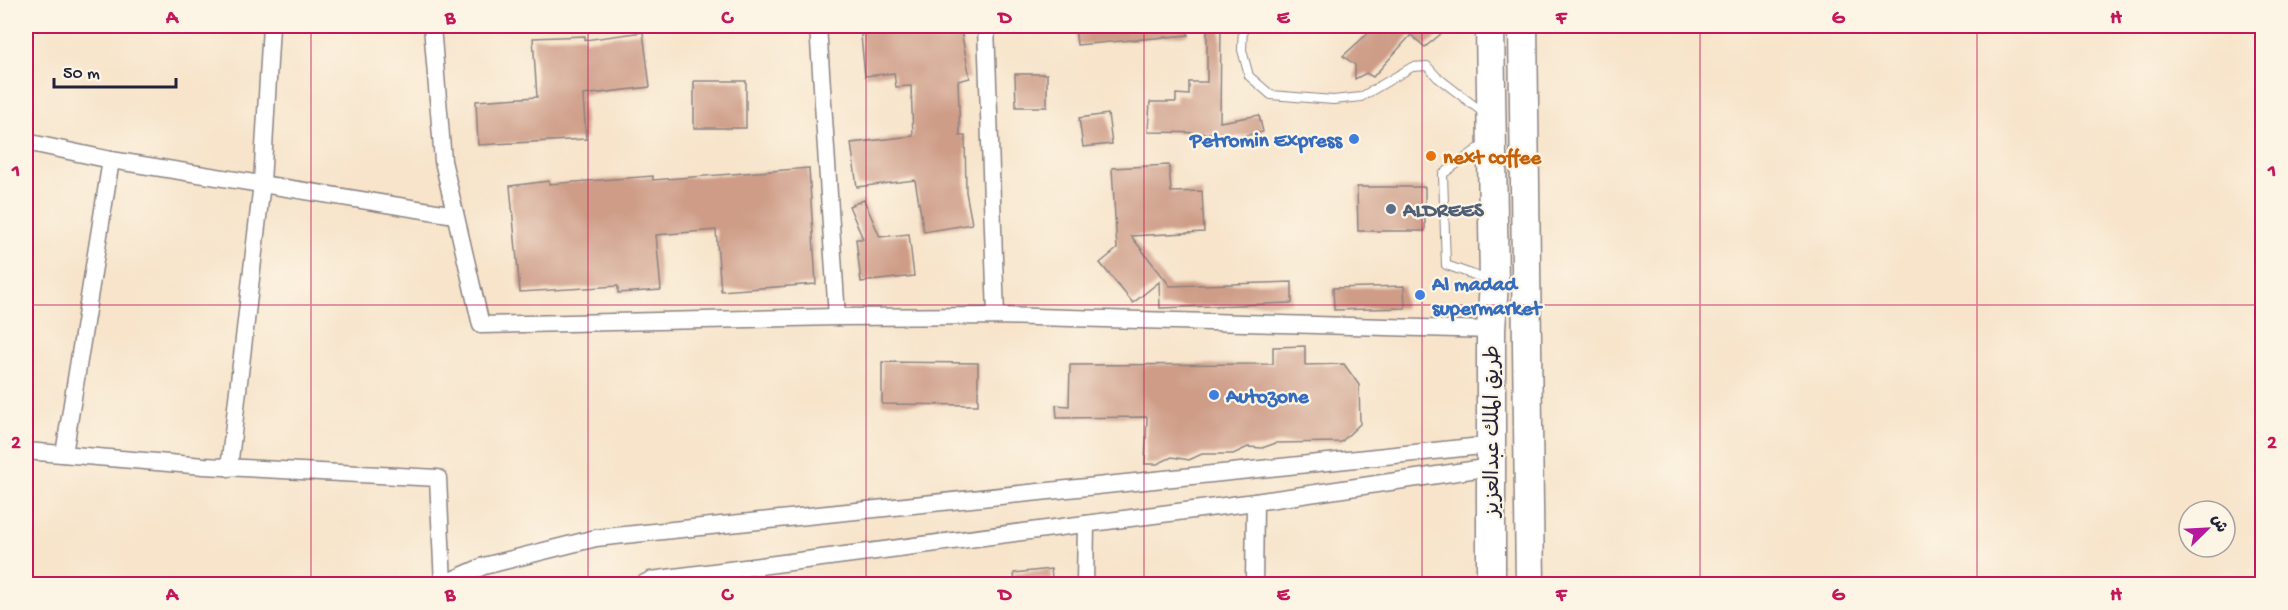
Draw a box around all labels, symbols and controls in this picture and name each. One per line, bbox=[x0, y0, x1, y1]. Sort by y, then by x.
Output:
text: A bbox=[165, 8, 180, 31]
text: B bbox=[444, 8, 456, 31]
text: C bbox=[721, 8, 735, 31]
text: D bbox=[996, 8, 1012, 31]
text: E bbox=[1277, 8, 1291, 31]
text: F bbox=[1555, 8, 1568, 31]
text: G bbox=[1832, 8, 1846, 31]
text: H bbox=[2110, 8, 2122, 31]
scale bar bbox=[54, 51, 176, 89]
text: 50 m bbox=[63, 64, 100, 85]
place label: Petromin Express bbox=[1189, 130, 1343, 155]
marker: Petromin Express bbox=[1347, 132, 1361, 146]
place label: next coffee bbox=[1443, 147, 1542, 172]
marker: next coffee bbox=[1424, 149, 1438, 163]
text: 1 bbox=[11, 161, 20, 184]
text: 1 bbox=[2267, 161, 2276, 184]
place label: ALDREES bbox=[1402, 200, 1485, 225]
marker: ALDREES bbox=[1384, 202, 1398, 216]
place label: Al madad supermarket bbox=[1431, 274, 1543, 323]
marker: Al madad supermarket bbox=[1413, 288, 1427, 302]
street label: طريق الملك عبدالعزيز bbox=[1482, 345, 1507, 519]
place label: Autozone bbox=[1225, 386, 1310, 411]
marker: Autozone bbox=[1207, 388, 1221, 402]
text: 2 bbox=[11, 433, 21, 456]
text: 2 bbox=[2267, 433, 2277, 456]
north arrow bbox=[2177, 499, 2237, 559]
text: ش bbox=[2205, 512, 2230, 536]
text: A bbox=[165, 585, 180, 608]
text: B bbox=[444, 585, 456, 608]
text: C bbox=[721, 585, 735, 608]
text: D bbox=[996, 585, 1012, 608]
text: E bbox=[1277, 585, 1291, 608]
text: F bbox=[1555, 585, 1568, 608]
text: G bbox=[1832, 585, 1846, 608]
text: H bbox=[2110, 585, 2122, 608]

